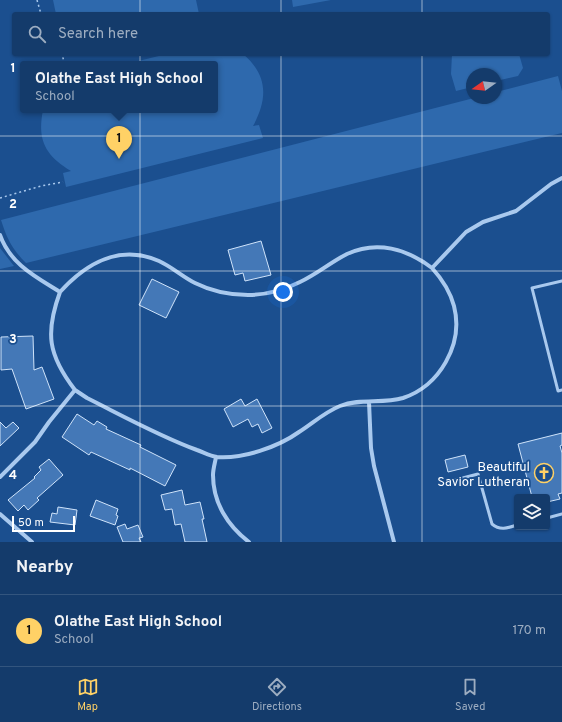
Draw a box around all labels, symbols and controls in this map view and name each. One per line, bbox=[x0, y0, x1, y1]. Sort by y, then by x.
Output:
search box bbox=[12, 12, 550, 56]
icon: search bbox=[26, 23, 48, 45]
text: Search here bbox=[58, 25, 138, 44]
text: 1 bbox=[10, 61, 16, 77]
popup bbox=[20, 61, 218, 113]
north arrow bbox=[466, 68, 502, 104]
text: Olathe East High School bbox=[35, 70, 203, 89]
text: School bbox=[35, 89, 75, 105]
pin: 1 bbox=[106, 126, 132, 159]
text: 2 bbox=[9, 197, 17, 213]
your location bbox=[273, 282, 293, 302]
text: 3 bbox=[9, 332, 17, 348]
place label: Beautiful Savior Lutheran bbox=[437, 460, 530, 491]
church icon: Beautiful Savior Lutheran bbox=[533, 462, 555, 484]
text: 4 bbox=[9, 468, 17, 484]
map controls bbox=[514, 494, 550, 530]
button: layers bbox=[514, 494, 550, 530]
scale bar bbox=[12, 514, 75, 533]
text: 50 m bbox=[18, 516, 44, 530]
text: Nearby bbox=[16, 557, 73, 579]
text: Olathe East High School bbox=[54, 613, 222, 632]
text: 1 bbox=[26, 623, 32, 639]
text: 170 m bbox=[512, 623, 546, 639]
text: School bbox=[54, 632, 94, 648]
tab: Map bbox=[77, 676, 99, 714]
tab: Directions bbox=[252, 676, 302, 714]
tab: Saved bbox=[455, 676, 485, 714]

